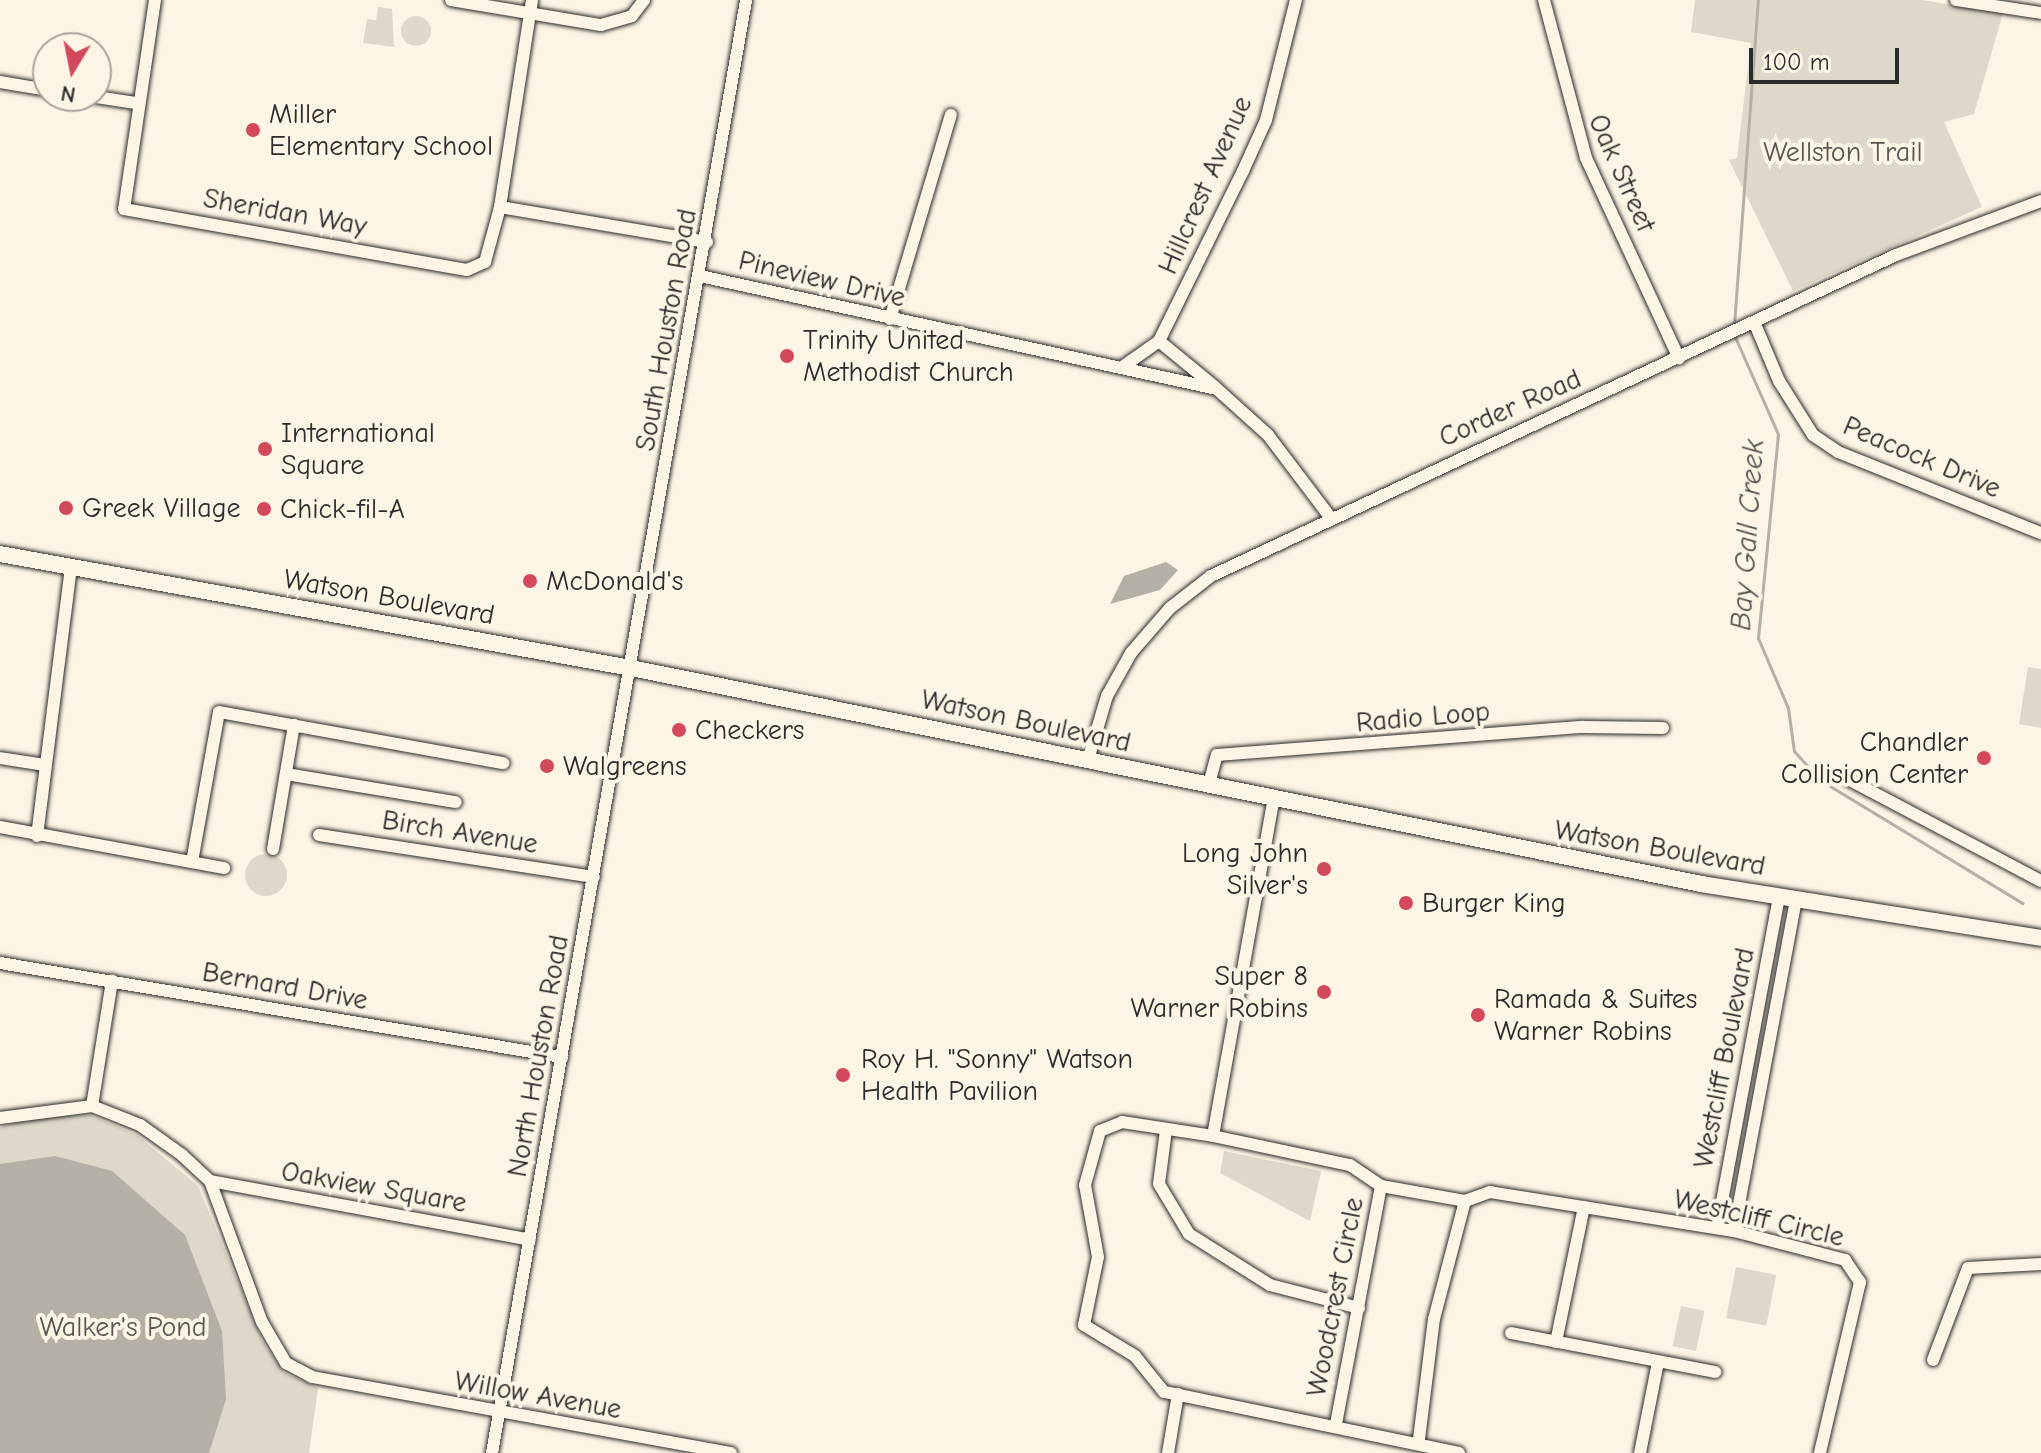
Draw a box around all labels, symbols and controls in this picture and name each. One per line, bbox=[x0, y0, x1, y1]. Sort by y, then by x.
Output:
north arrow bbox=[32, 32, 112, 112]
scale bar bbox=[1753, 32, 1903, 82]
text: 100 m bbox=[1763, 48, 1830, 76]
text: N bbox=[59, 80, 78, 108]
street label: Hillcrest Avenue bbox=[1151, 91, 1259, 279]
place label: Miller Elementary School bbox=[269, 97, 493, 163]
street label: Oak Street bbox=[1581, 109, 1663, 237]
marker: Miller Elementary School bbox=[244, 121, 262, 139]
park label: Wellston Trail bbox=[1763, 135, 1923, 169]
street label: Sheridan Way bbox=[201, 181, 369, 243]
street label: South Houston Road bbox=[628, 206, 704, 454]
street label: Pineview Drive bbox=[735, 244, 909, 314]
place label: Trinity United Methodist Church bbox=[803, 323, 1014, 389]
marker: Trinity United Methodist Church bbox=[778, 347, 796, 365]
street label: Corder Road bbox=[1434, 362, 1586, 454]
street label: Peacock Drive bbox=[1838, 409, 2006, 505]
place label: International Square bbox=[281, 416, 435, 482]
water label: Bay Gall Creek bbox=[1723, 438, 1773, 632]
marker: International Square bbox=[256, 440, 274, 458]
place label: Greek Village bbox=[82, 491, 241, 525]
place label: Chick-fil-A bbox=[280, 492, 405, 526]
marker: Greek Village bbox=[57, 499, 75, 517]
marker: Chick-fil-A bbox=[255, 500, 273, 518]
street label: Watson Boulevard bbox=[281, 562, 497, 632]
place label: McDonald's bbox=[546, 564, 683, 598]
marker: McDonald's bbox=[521, 572, 539, 590]
street label: Watson Boulevard bbox=[918, 682, 1134, 760]
street label: Radio Loop bbox=[1355, 694, 1491, 740]
place label: Checkers bbox=[695, 713, 804, 747]
marker: Checkers bbox=[670, 721, 688, 739]
place label: Chandler Collision Center bbox=[1781, 725, 1968, 791]
place label: Walgreens bbox=[563, 749, 687, 783]
marker: Chandler Collision Center bbox=[1975, 749, 1993, 767]
marker: Walgreens bbox=[538, 757, 556, 775]
street label: Birch Avenue bbox=[380, 803, 540, 861]
street label: Watson Boulevard bbox=[1552, 813, 1768, 883]
place label: Long John Silver's bbox=[1182, 836, 1308, 902]
marker: Long John Silver's bbox=[1315, 860, 1333, 878]
place label: Burger King bbox=[1422, 886, 1566, 920]
marker: Burger King bbox=[1397, 894, 1415, 912]
street label: North Houston Road bbox=[500, 932, 576, 1180]
street label: Westcliff Boulevard bbox=[1686, 945, 1762, 1171]
street label: Bernard Drive bbox=[200, 955, 370, 1017]
place label: Super 8 Warner Robins bbox=[1130, 959, 1308, 1025]
place label: Ramada & Suites Warner Robins bbox=[1494, 982, 1697, 1048]
marker: Super 8 Warner Robins bbox=[1315, 983, 1333, 1001]
marker: Ramada & Suites Warner Robins bbox=[1469, 1006, 1487, 1024]
place label: Roy H. "Sonny" Watson Health Pavilion bbox=[861, 1042, 1133, 1108]
marker: Roy H. "Sonny" Watson Health Pavilion bbox=[832, 1064, 854, 1086]
street label: Oakview Square bbox=[279, 1154, 469, 1220]
street label: Westcliff Circle bbox=[1671, 1182, 1847, 1254]
street label: Woodcrest Circle bbox=[1299, 1195, 1371, 1399]
park label: Walker's Pond bbox=[39, 1310, 207, 1344]
street label: Willow Avenue bbox=[452, 1364, 624, 1426]

